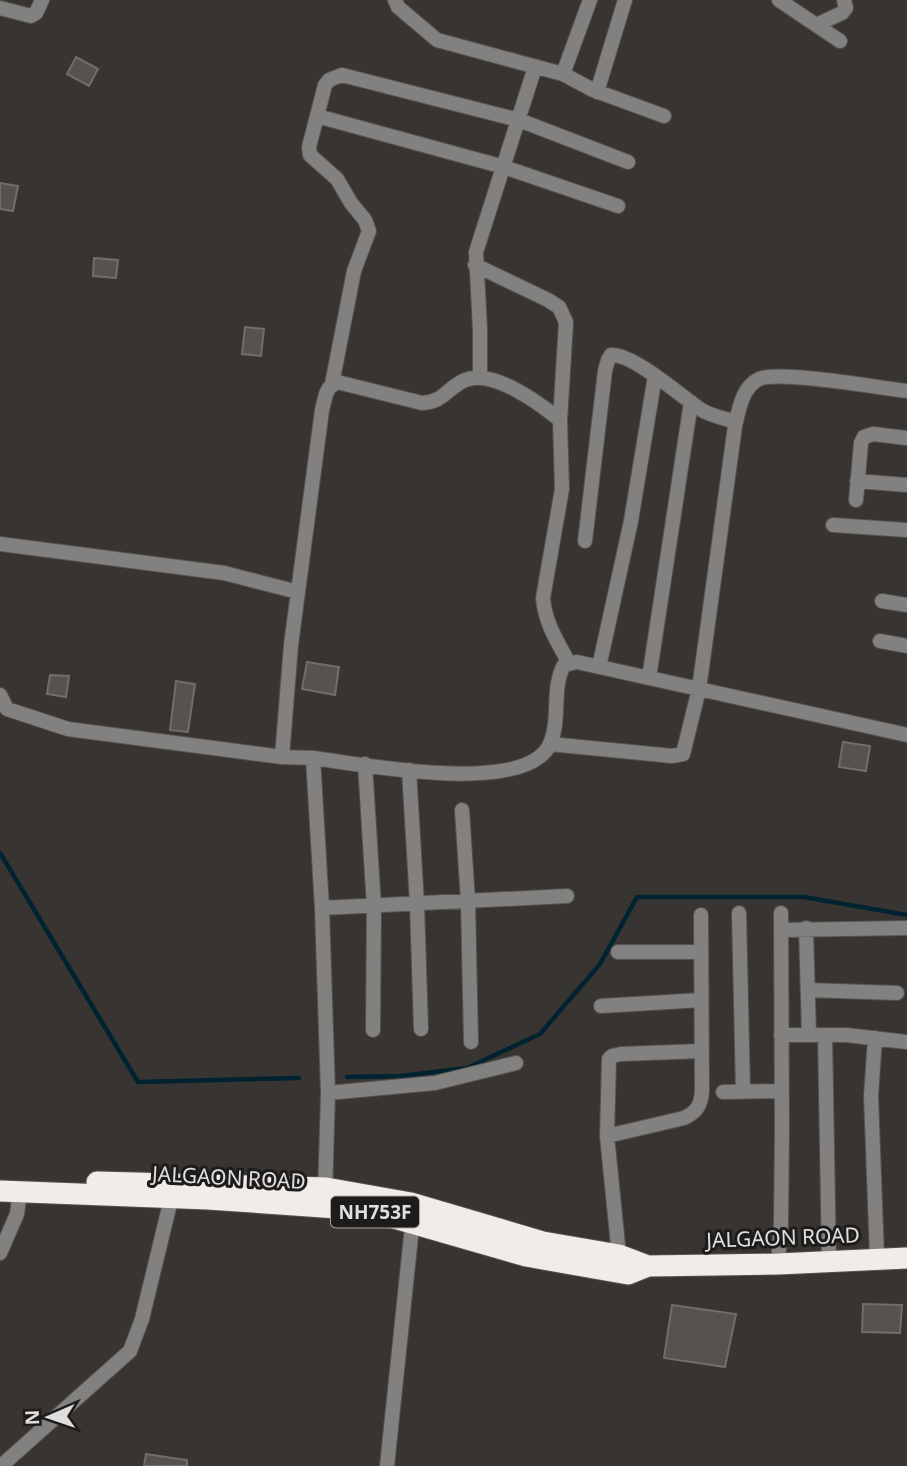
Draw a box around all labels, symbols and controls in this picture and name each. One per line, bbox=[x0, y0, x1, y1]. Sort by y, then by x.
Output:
street label: JALGAON ROAD bbox=[150, 1159, 306, 1195]
road number: NH753F bbox=[331, 1196, 419, 1228]
street label: JALGAON ROAD bbox=[704, 1220, 860, 1254]
north arrow bbox=[14, 1382, 84, 1452]
text: N bbox=[19, 1409, 45, 1426]

